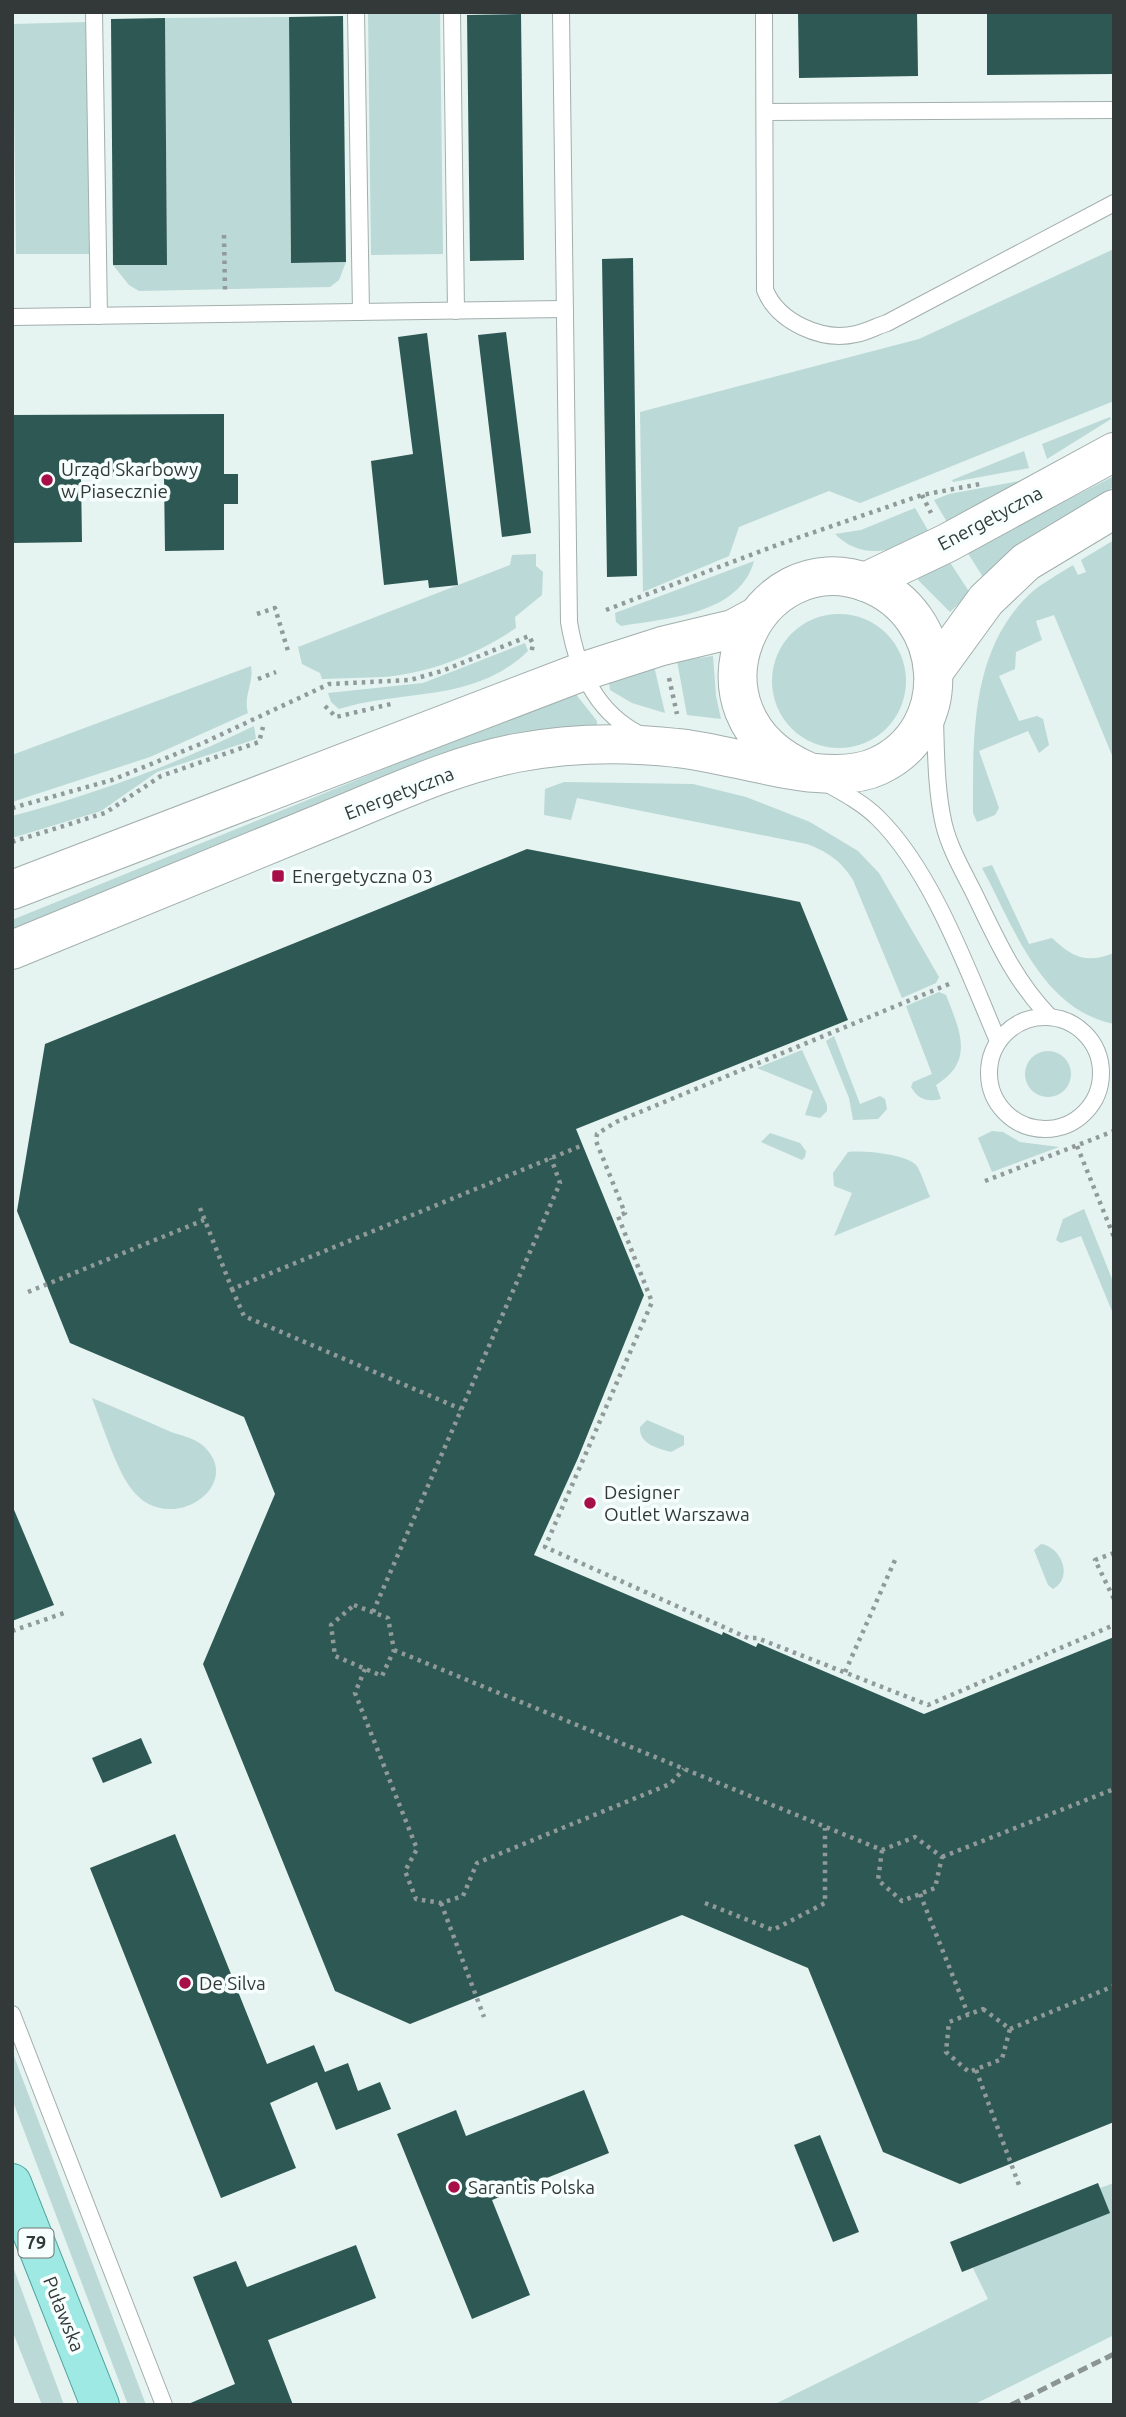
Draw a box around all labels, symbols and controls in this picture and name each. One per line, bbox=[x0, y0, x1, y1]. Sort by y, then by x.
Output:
place label: Urząd Skarbowy w Piasecznie bbox=[61, 458, 198, 502]
marker: Urząd Skarbowy w Piasecznie bbox=[39, 472, 55, 488]
street label: Energetyczna bbox=[934, 481, 1046, 555]
street label: Energetyczna bbox=[341, 762, 457, 824]
place label: Energetyczna 03 bbox=[292, 865, 433, 887]
marker: Energetyczna 03 bbox=[270, 868, 286, 884]
place label: Designer Outlet Warszawa bbox=[604, 1481, 750, 1525]
marker: Designer Outlet Warszawa bbox=[582, 1495, 598, 1511]
place label: De Silva bbox=[199, 1972, 266, 1994]
marker: De Silva bbox=[177, 1975, 193, 1991]
place label: Sarantis Polska bbox=[468, 2176, 595, 2198]
marker: Sarantis Polska bbox=[446, 2179, 462, 2195]
road number: 79 bbox=[19, 2228, 54, 2258]
street label: Puławska bbox=[39, 2273, 89, 2355]

